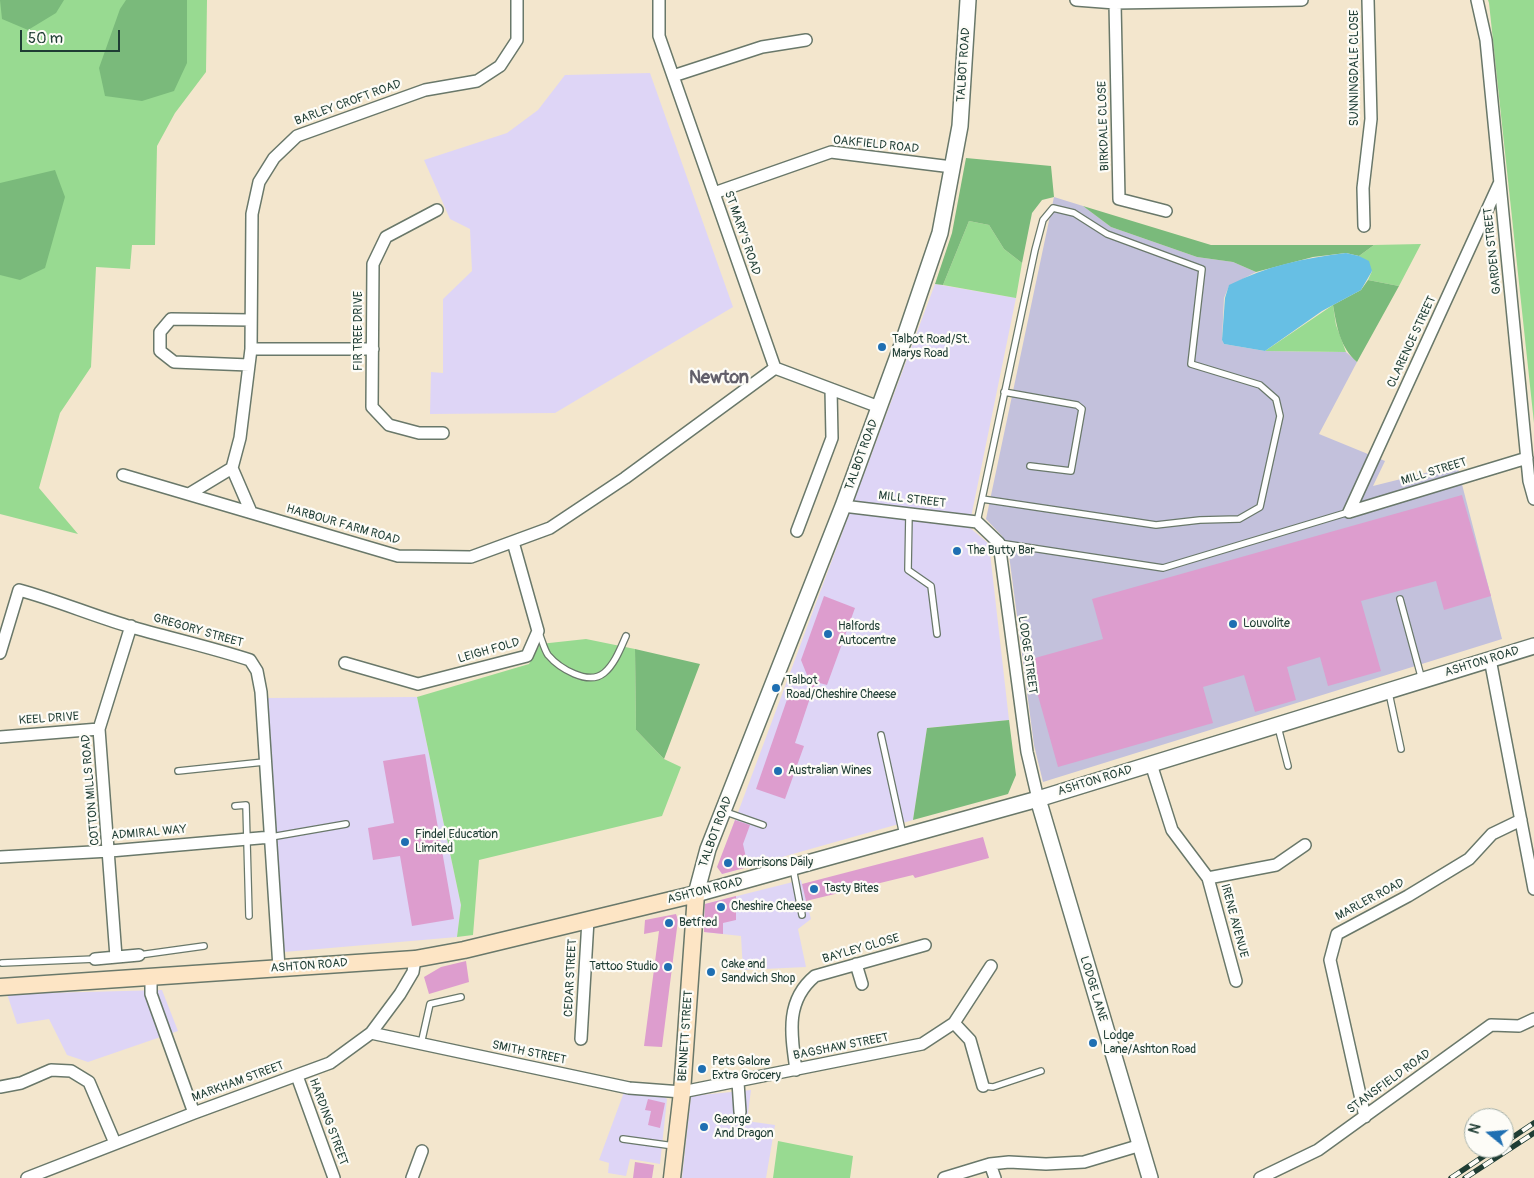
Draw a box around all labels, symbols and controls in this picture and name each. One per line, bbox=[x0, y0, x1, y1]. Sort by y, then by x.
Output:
street label: SUNNINGDALE CLOSE bbox=[1348, 10, 1362, 126]
scale bar bbox=[22, 20, 122, 52]
street label: TALBOT ROAD bbox=[954, 27, 974, 103]
text: 50 m bbox=[28, 29, 63, 48]
street label: BARLEY CROFT ROAD bbox=[293, 77, 403, 129]
street label: BIRKDALE CLOSE bbox=[1095, 81, 1113, 171]
street label: OAKFIELD ROAD bbox=[832, 133, 920, 157]
street label: ST MARY'S ROAD bbox=[721, 189, 763, 277]
street label: GARDEN STREET bbox=[1481, 207, 1505, 295]
street label: FIR TREE DRIVE bbox=[352, 291, 366, 371]
street label: CLARENCE STREET bbox=[1384, 294, 1440, 390]
place label: Talbot Road/St. Marys Road bbox=[892, 333, 970, 361]
marker: Talbot Road/St. Marys Road bbox=[876, 341, 888, 353]
district label: Newton bbox=[689, 367, 749, 389]
street label: TALBOT ROAD bbox=[843, 418, 881, 492]
street label: MILL STREET bbox=[1399, 455, 1469, 489]
street label: MILL STREET bbox=[877, 489, 947, 511]
street label: HARBOUR FARM ROAD bbox=[285, 502, 401, 548]
place label: The Butty Bar bbox=[967, 544, 1035, 558]
marker: The Butty Bar bbox=[951, 545, 963, 557]
street label: GREGORY STREET bbox=[151, 611, 245, 651]
street label: LODGE STREET bbox=[1014, 615, 1040, 695]
place label: Louvolite bbox=[1243, 617, 1290, 631]
marker: Louvolite bbox=[1227, 618, 1239, 630]
place label: Halfords Autocentre bbox=[838, 620, 896, 648]
marker: Halfords Autocentre bbox=[822, 628, 834, 640]
street label: LEIGH FOLD bbox=[457, 635, 521, 667]
street label: ASHTON ROAD bbox=[1443, 644, 1521, 680]
place label: Talbot Road/Cheshire Cheese bbox=[786, 674, 896, 702]
marker: Talbot Road/Cheshire Cheese bbox=[770, 682, 782, 694]
street label: KEEL DRIVE bbox=[18, 710, 80, 728]
street label: COTTON MILLS ROAD bbox=[79, 734, 103, 846]
street label: ASHTON ROAD bbox=[1056, 763, 1134, 799]
place label: Australian Wines bbox=[788, 764, 871, 778]
marker: Australian Wines bbox=[772, 765, 784, 777]
street label: TALBOT ROAD bbox=[697, 795, 735, 869]
street label: ADMIRAL WAY bbox=[111, 823, 187, 843]
place label: Findel Education Limited bbox=[415, 828, 498, 856]
marker: Findel Education Limited bbox=[399, 836, 411, 848]
place label: Morrisons Daily bbox=[738, 856, 813, 870]
marker: Morrisons Daily bbox=[722, 857, 734, 869]
street label: ASHTON ROAD bbox=[666, 875, 744, 907]
street label: MARLER ROAD bbox=[1333, 876, 1407, 924]
place label: Tasty Bites bbox=[824, 882, 878, 896]
street label: IRENE AVENUE bbox=[1217, 882, 1251, 960]
marker: Tasty Bites bbox=[808, 883, 820, 895]
place label: Cheshire Cheese bbox=[731, 900, 812, 914]
marker: Cheshire Cheese bbox=[715, 901, 727, 913]
place label: Betfred bbox=[679, 916, 717, 930]
marker: Betfred bbox=[663, 917, 675, 929]
street label: BAYLEY CLOSE bbox=[821, 931, 901, 967]
street label: CEDAR STREET bbox=[562, 939, 580, 1017]
street label: LODGE LANE bbox=[1076, 955, 1110, 1023]
street label: ASHTON ROAD bbox=[270, 956, 348, 976]
place label: Cake and Sandwich Shop bbox=[721, 958, 795, 986]
place label: Tattoo Studio bbox=[589, 960, 658, 974]
marker: Tattoo Studio bbox=[662, 961, 674, 973]
marker: Cake and Sandwich Shop bbox=[705, 966, 717, 978]
street label: BENNETT STREET bbox=[676, 990, 696, 1082]
place label: Lodge Lane/Ashton Road bbox=[1103, 1029, 1196, 1057]
street label: BAGSHAW STREET bbox=[792, 1031, 890, 1063]
marker: Lodge Lane/Ashton Road bbox=[1087, 1037, 1099, 1049]
street label: SMITH STREET bbox=[491, 1038, 567, 1068]
street label: STANSFIELD ROAD bbox=[1344, 1047, 1434, 1117]
place label: Pets Galore Extra Grocery bbox=[712, 1055, 781, 1083]
street label: MARKHAM STREET bbox=[190, 1059, 286, 1105]
marker: Pets Galore Extra Grocery bbox=[696, 1063, 708, 1075]
street label: HARDING STREET bbox=[306, 1076, 350, 1168]
north arrow bbox=[1464, 1108, 1514, 1158]
place label: George And Dragon bbox=[714, 1113, 774, 1141]
marker: George And Dragon bbox=[698, 1121, 710, 1133]
text: N bbox=[1466, 1122, 1485, 1136]

